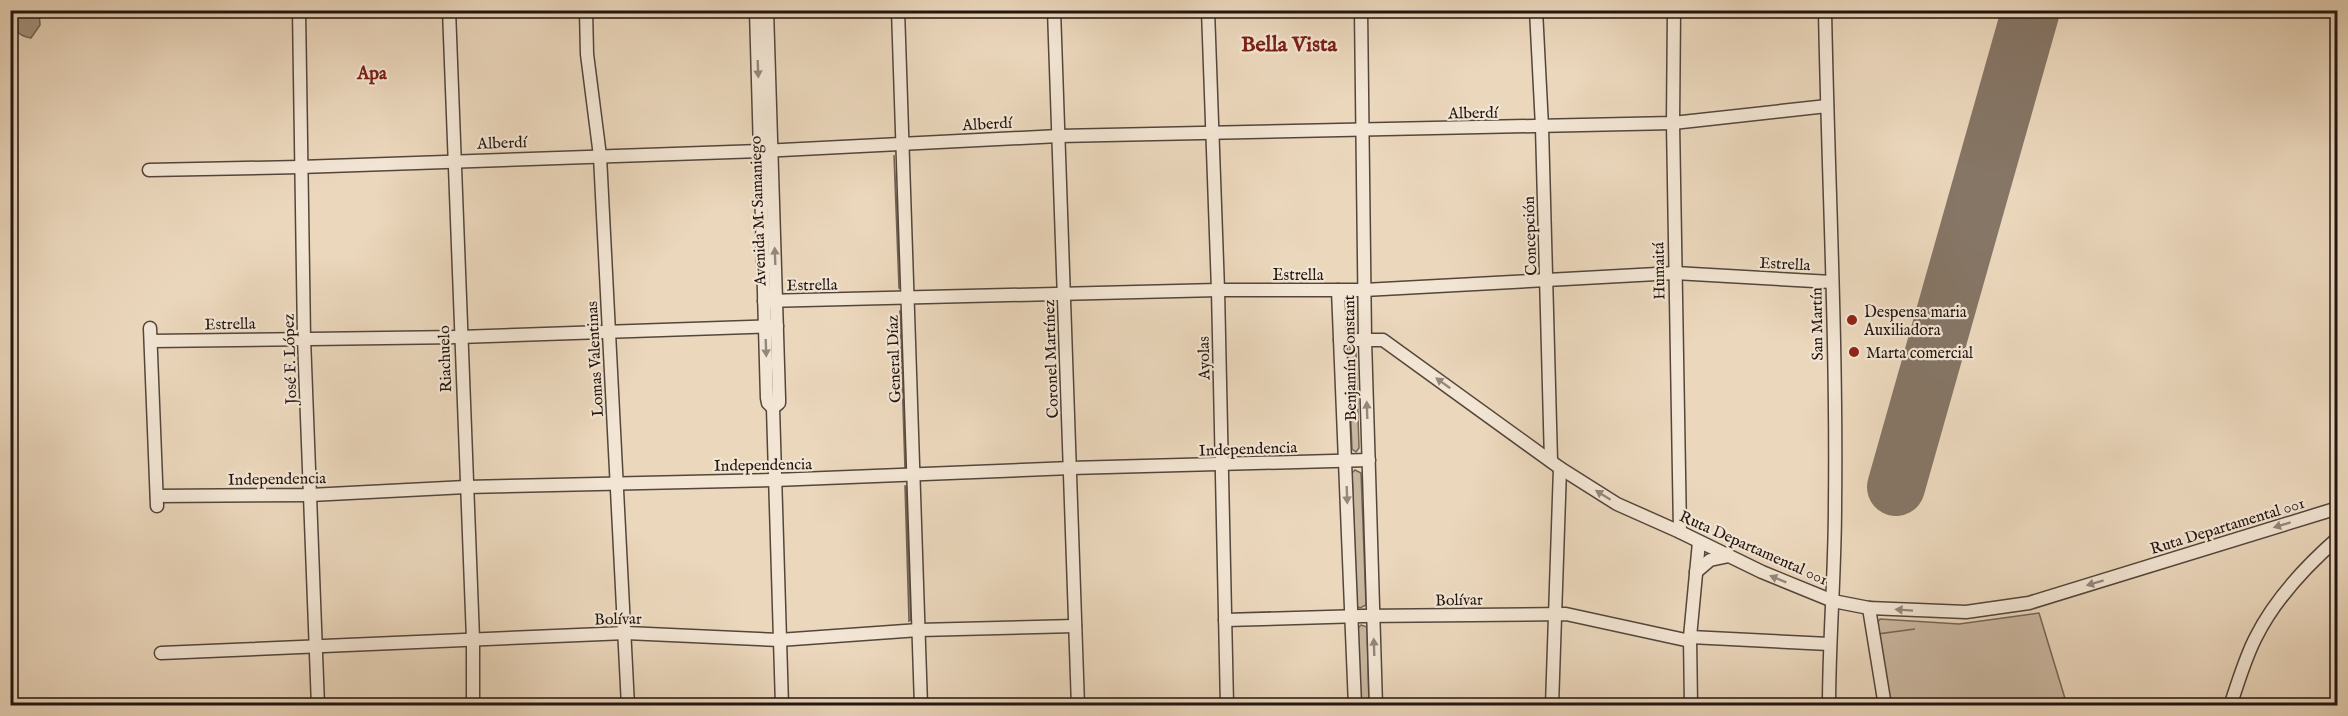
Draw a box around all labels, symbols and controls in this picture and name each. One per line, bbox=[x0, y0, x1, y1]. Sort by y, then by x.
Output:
district label: Bella Vista bbox=[1241, 31, 1338, 59]
one-way arrow bbox=[753, 59, 762, 78]
district label: Apa bbox=[356, 63, 388, 86]
street label: Alberdí bbox=[1447, 104, 1500, 124]
street label: Alberdí bbox=[961, 114, 1014, 136]
street label: Alberdí bbox=[476, 133, 529, 155]
street label: Avenida M. Samaniego bbox=[746, 135, 772, 287]
street label: Concepción bbox=[1520, 195, 1542, 276]
street label: Humaitá bbox=[1649, 242, 1671, 300]
one-way arrow bbox=[770, 246, 779, 265]
street label: Estrella bbox=[1759, 254, 1811, 276]
street label: Estrella bbox=[1272, 266, 1324, 286]
street label: Estrella bbox=[786, 276, 838, 296]
street label: San Martín bbox=[1807, 287, 1829, 361]
street label: Benjamín Constant bbox=[1340, 294, 1362, 421]
street label: Coronel Martínez bbox=[1040, 299, 1064, 419]
street label: Lomas Valentinas bbox=[583, 300, 609, 417]
place label: Despensa maria Auxiliadora bbox=[1863, 303, 1967, 341]
street label: José F. López bbox=[279, 313, 303, 407]
marker: Despensa maria Auxiliadora bbox=[1845, 313, 1859, 327]
street label: Estrella bbox=[204, 315, 256, 335]
street label: General Díaz bbox=[883, 315, 907, 403]
street label: Riachuelo bbox=[435, 325, 457, 393]
street label: Ayolas bbox=[1195, 336, 1215, 381]
one-way arrow bbox=[761, 338, 771, 357]
place label: Marta comercial bbox=[1866, 344, 1974, 364]
marker: Marta comercial bbox=[1847, 345, 1861, 359]
one-way arrow bbox=[1435, 378, 1450, 390]
one-way arrow bbox=[1362, 401, 1372, 420]
street label: Independencia bbox=[1199, 438, 1298, 462]
street label: Independencia bbox=[714, 455, 812, 477]
street label: Independencia bbox=[228, 469, 326, 491]
one-way arrow bbox=[1342, 486, 1351, 505]
one-way arrow bbox=[1595, 490, 1611, 501]
street label: Ruta Departamental 001 bbox=[2148, 494, 2307, 560]
street label: Ruta Departamental 001 bbox=[1676, 507, 1831, 591]
one-way arrow bbox=[2273, 521, 2291, 530]
one-way arrow bbox=[1769, 574, 1787, 584]
one-way arrow bbox=[2086, 579, 2104, 588]
street label: Bolívar bbox=[1435, 591, 1483, 611]
one-way arrow bbox=[1895, 605, 1914, 615]
street label: Bolívar bbox=[594, 610, 642, 630]
one-way arrow bbox=[1370, 638, 1379, 657]

